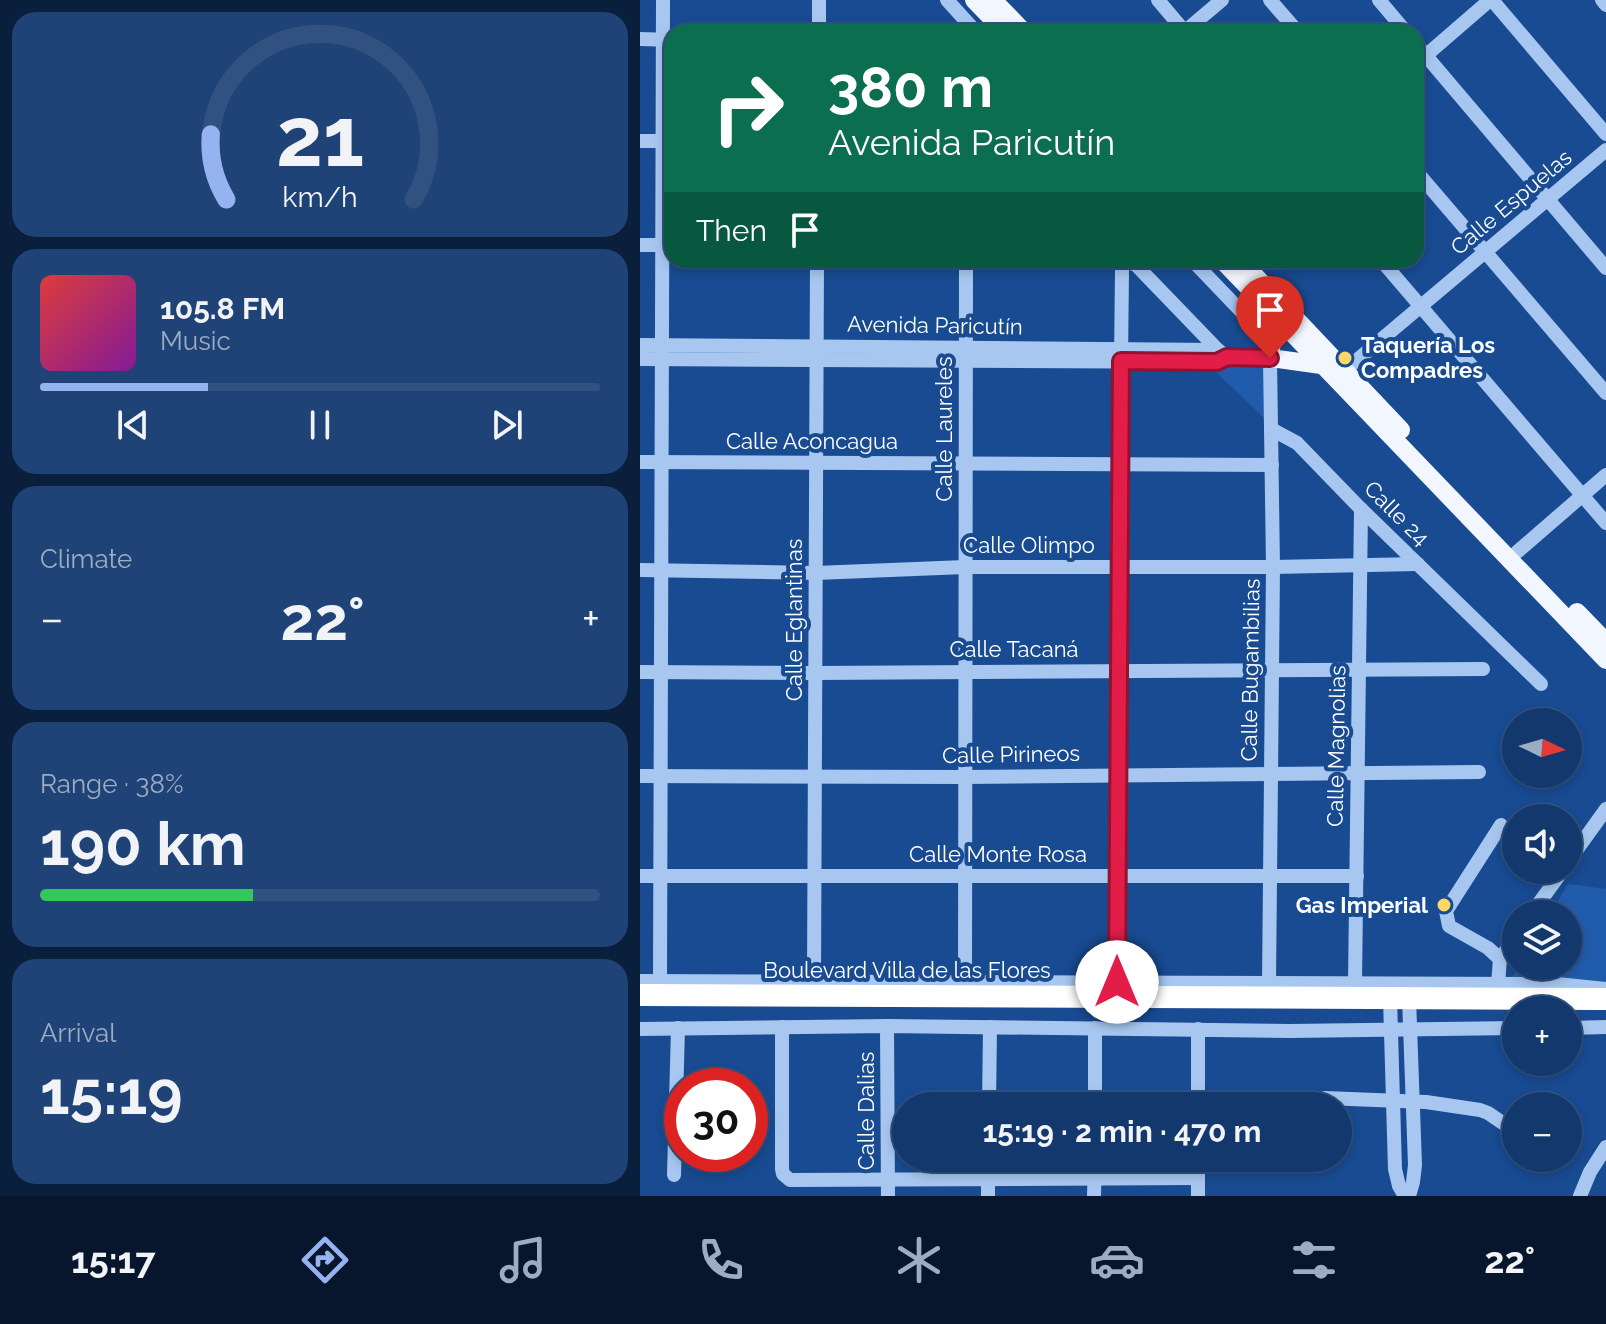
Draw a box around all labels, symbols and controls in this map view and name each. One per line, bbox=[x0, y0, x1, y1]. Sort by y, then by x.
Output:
text: 380 m bbox=[828, 54, 993, 120]
icon: right bbox=[696, 56, 800, 160]
text: 21 bbox=[276, 88, 364, 185]
text: Avenida Paricutín bbox=[828, 121, 1115, 163]
street label: Calle Espuelas bbox=[1445, 144, 1577, 260]
text: km/h bbox=[282, 181, 358, 215]
icon: arrive bbox=[783, 208, 827, 252]
text: Then bbox=[696, 213, 767, 248]
pin bbox=[1236, 276, 1304, 358]
icon: arrive bbox=[1248, 288, 1292, 332]
text: 105.8 FM bbox=[160, 291, 285, 326]
street label: Avenida Paricutín bbox=[847, 310, 1023, 340]
text: Music bbox=[160, 326, 231, 356]
place label: Taquería Los Compadres bbox=[1361, 332, 1495, 383]
marker: Taquería Los Compadres bbox=[1336, 349, 1354, 367]
street label: Calle Laureles bbox=[931, 356, 957, 502]
icon: previous bbox=[111, 403, 155, 447]
icon: pause bbox=[298, 403, 342, 447]
icon: next bbox=[485, 403, 529, 447]
street label: Calle Aconcagua bbox=[726, 428, 898, 454]
street label: Calle 24 bbox=[1359, 475, 1435, 551]
street label: Calle Olimpo bbox=[963, 532, 1095, 558]
street label: Calle Eglantinas bbox=[781, 539, 807, 701]
text: Climate bbox=[40, 544, 132, 574]
street label: Calle Bugambilias bbox=[1235, 578, 1265, 762]
text: 22° bbox=[281, 584, 365, 654]
text: − bbox=[40, 593, 64, 644]
text: + bbox=[582, 593, 600, 644]
street label: Calle Tacaná bbox=[950, 636, 1078, 662]
street label: Calle Magnolias bbox=[1322, 665, 1350, 827]
north arrow bbox=[1502, 708, 1582, 788]
map controls bbox=[1502, 708, 1582, 1172]
street label: Calle Pirineos bbox=[942, 740, 1080, 768]
text: Range · 38% bbox=[40, 769, 183, 799]
button: sound bbox=[1502, 804, 1582, 884]
text: 190 km bbox=[40, 809, 246, 879]
street label: Calle Monte Rosa bbox=[909, 841, 1087, 867]
place label: Gas Imperial bbox=[1296, 892, 1429, 918]
marker: Gas Imperial bbox=[1435, 896, 1453, 914]
button: layers bbox=[1502, 900, 1582, 980]
position arrow bbox=[1075, 940, 1159, 1024]
street label: Boulevard Villa de las Flores bbox=[763, 957, 1051, 983]
button: + bbox=[1502, 996, 1582, 1076]
text: Arrival bbox=[40, 1018, 116, 1048]
street label: Calle Dalias bbox=[853, 1052, 879, 1170]
text: 15:19 bbox=[40, 1058, 183, 1128]
speed limit sign: 30 bbox=[664, 1068, 768, 1172]
button: − bbox=[1502, 1092, 1582, 1172]
text: 15:19 · 2 min · 470 m bbox=[983, 1114, 1261, 1149]
icon: directions bbox=[297, 1232, 353, 1288]
icon: music bbox=[495, 1232, 551, 1288]
icon: phone bbox=[693, 1232, 749, 1288]
icon: climate bbox=[891, 1232, 947, 1288]
icon: car bbox=[1089, 1232, 1145, 1288]
icon: filters bbox=[1286, 1232, 1342, 1288]
text: 15:17 bbox=[71, 1239, 156, 1281]
text: 22° bbox=[1484, 1239, 1535, 1281]

